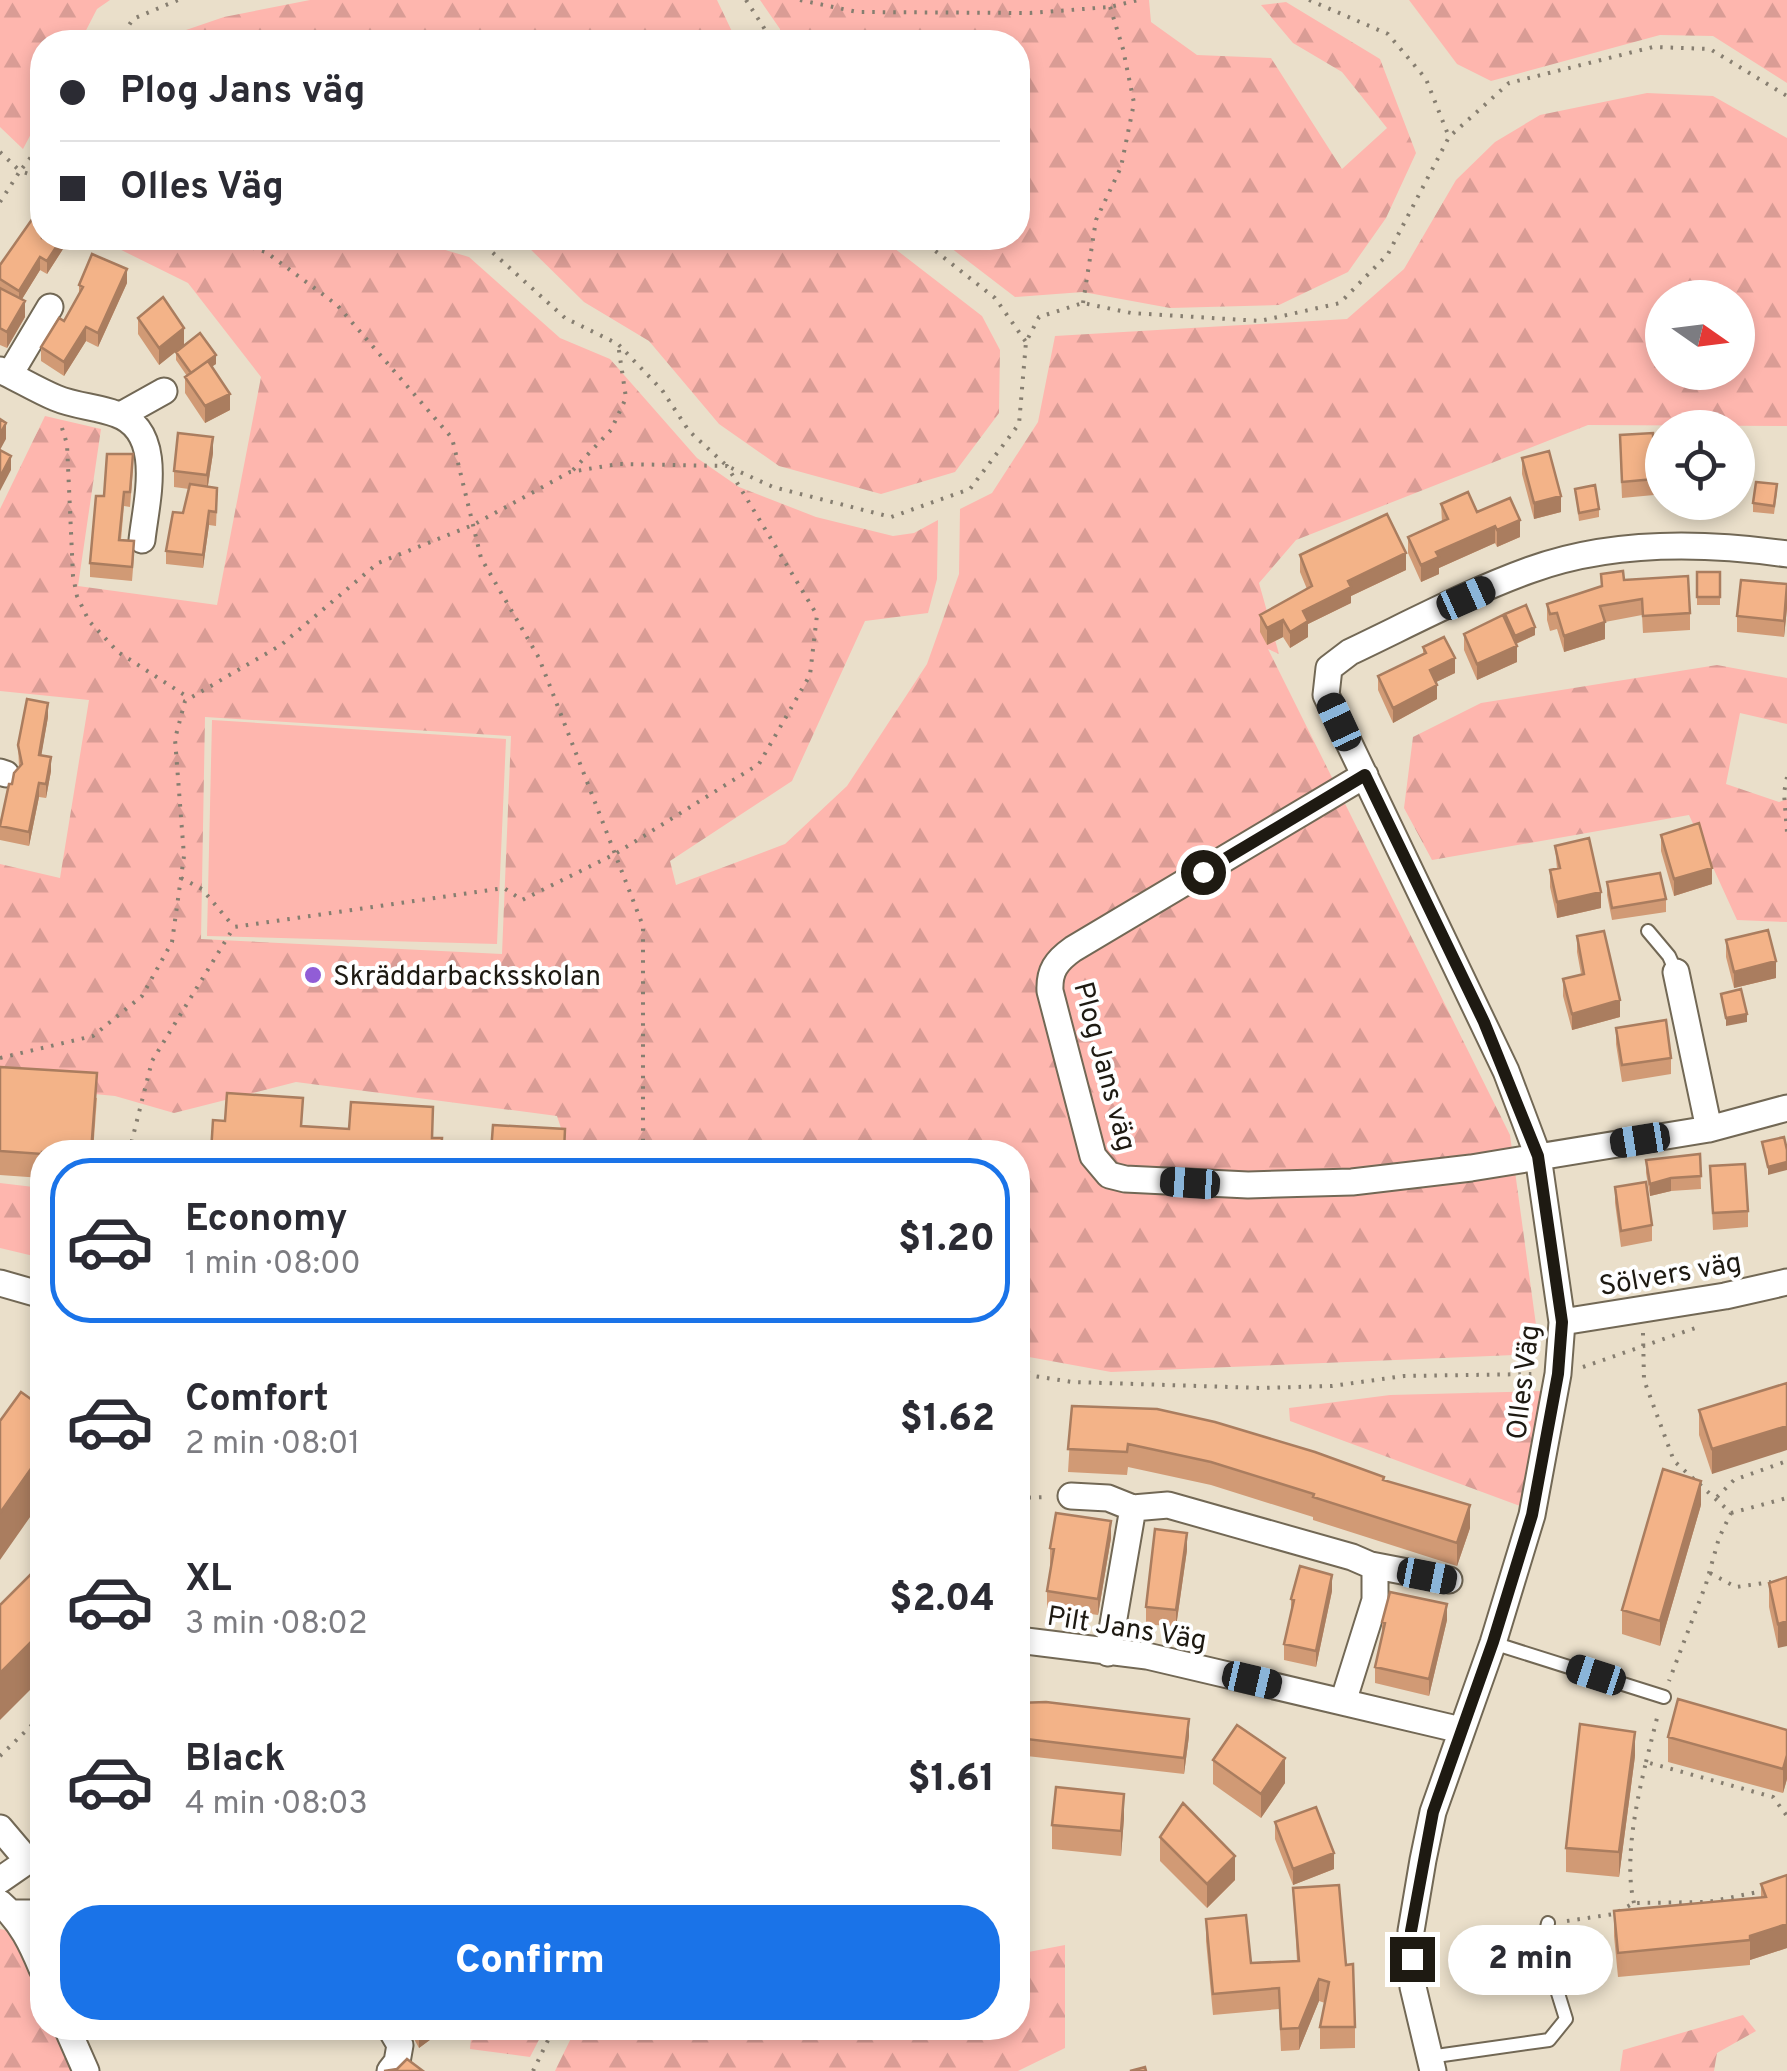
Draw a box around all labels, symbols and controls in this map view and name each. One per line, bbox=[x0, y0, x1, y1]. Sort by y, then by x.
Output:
text: Plog Jans väg bbox=[120, 68, 365, 117]
text: Olles Väg bbox=[120, 164, 284, 213]
north arrow bbox=[1645, 280, 1755, 390]
map controls bbox=[1645, 280, 1755, 520]
button: locate bbox=[1645, 410, 1755, 520]
car bbox=[1432, 572, 1500, 624]
car bbox=[1313, 688, 1365, 756]
route start bbox=[1181, 850, 1226, 895]
place label: Skräddarbacksskolan bbox=[333, 960, 601, 996]
marker: Skräddarbacksskolan bbox=[302, 964, 324, 986]
street label: Plog Jans väg bbox=[1063, 978, 1143, 1155]
car bbox=[1608, 1120, 1672, 1160]
car bbox=[1159, 1166, 1221, 1200]
icon: car bbox=[65, 1196, 155, 1286]
text: Economy bbox=[185, 1196, 347, 1245]
text: $1.20 bbox=[898, 1216, 995, 1265]
text: 1 min · 08:00 bbox=[185, 1245, 361, 1285]
street label: Sölvers väg bbox=[1597, 1246, 1744, 1306]
street label: Olles Väg bbox=[1500, 1323, 1550, 1442]
icon: car bbox=[65, 1376, 155, 1466]
text: Comfort bbox=[185, 1376, 329, 1425]
text: $1.62 bbox=[900, 1396, 995, 1445]
text: 2 min · 08:01 bbox=[185, 1425, 360, 1465]
icon: car bbox=[65, 1556, 155, 1646]
text: XL bbox=[185, 1556, 232, 1605]
car bbox=[1395, 1556, 1459, 1596]
text: $2.04 bbox=[889, 1576, 995, 1625]
street label: Pilt Jans Väg bbox=[1044, 1600, 1209, 1660]
text: 3 min · 08:02 bbox=[185, 1605, 368, 1645]
car bbox=[1563, 1651, 1629, 1699]
car bbox=[1219, 1659, 1285, 1701]
icon: car bbox=[65, 1736, 155, 1826]
text: Black bbox=[185, 1736, 285, 1785]
text: $1.61 bbox=[907, 1756, 995, 1805]
text: 4 min · 08:03 bbox=[185, 1785, 368, 1825]
button: Confirm bbox=[60, 1905, 1000, 2020]
callout: 2 min bbox=[1447, 1924, 1612, 1994]
route end bbox=[1390, 1937, 1435, 1982]
text: 2 min bbox=[1488, 1940, 1573, 1980]

